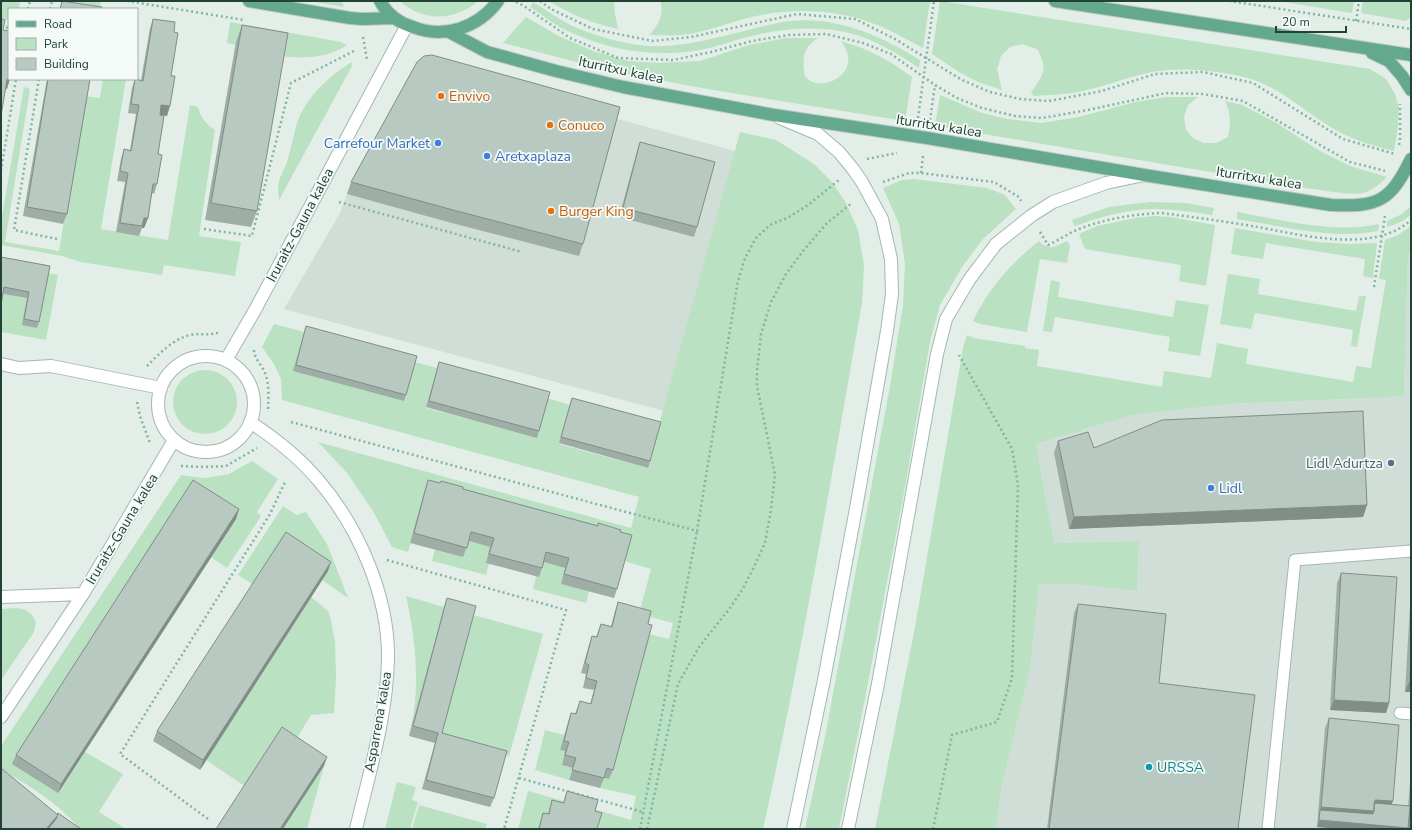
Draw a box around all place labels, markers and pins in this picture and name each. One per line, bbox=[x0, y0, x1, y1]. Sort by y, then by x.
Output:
place label: Envivo bbox=[449, 87, 491, 106]
marker: Envivo bbox=[436, 91, 446, 101]
place label: Conuco bbox=[558, 116, 605, 135]
marker: Conuco bbox=[545, 120, 555, 130]
place label: Carrefour Market bbox=[324, 134, 430, 153]
marker: Carrefour Market bbox=[433, 138, 443, 148]
place label: Aretxaplaza bbox=[495, 147, 571, 166]
marker: Aretxaplaza bbox=[482, 151, 492, 161]
place label: Burger King bbox=[559, 202, 634, 221]
marker: Burger King bbox=[546, 206, 556, 216]
place label: Lidl Adurtza bbox=[1306, 454, 1383, 473]
marker: Lidl Adurtza bbox=[1386, 458, 1396, 468]
place label: Lidl bbox=[1219, 479, 1243, 498]
marker: Lidl bbox=[1206, 483, 1216, 493]
place label: URSSA bbox=[1157, 758, 1204, 777]
marker: URSSA bbox=[1144, 762, 1154, 772]

